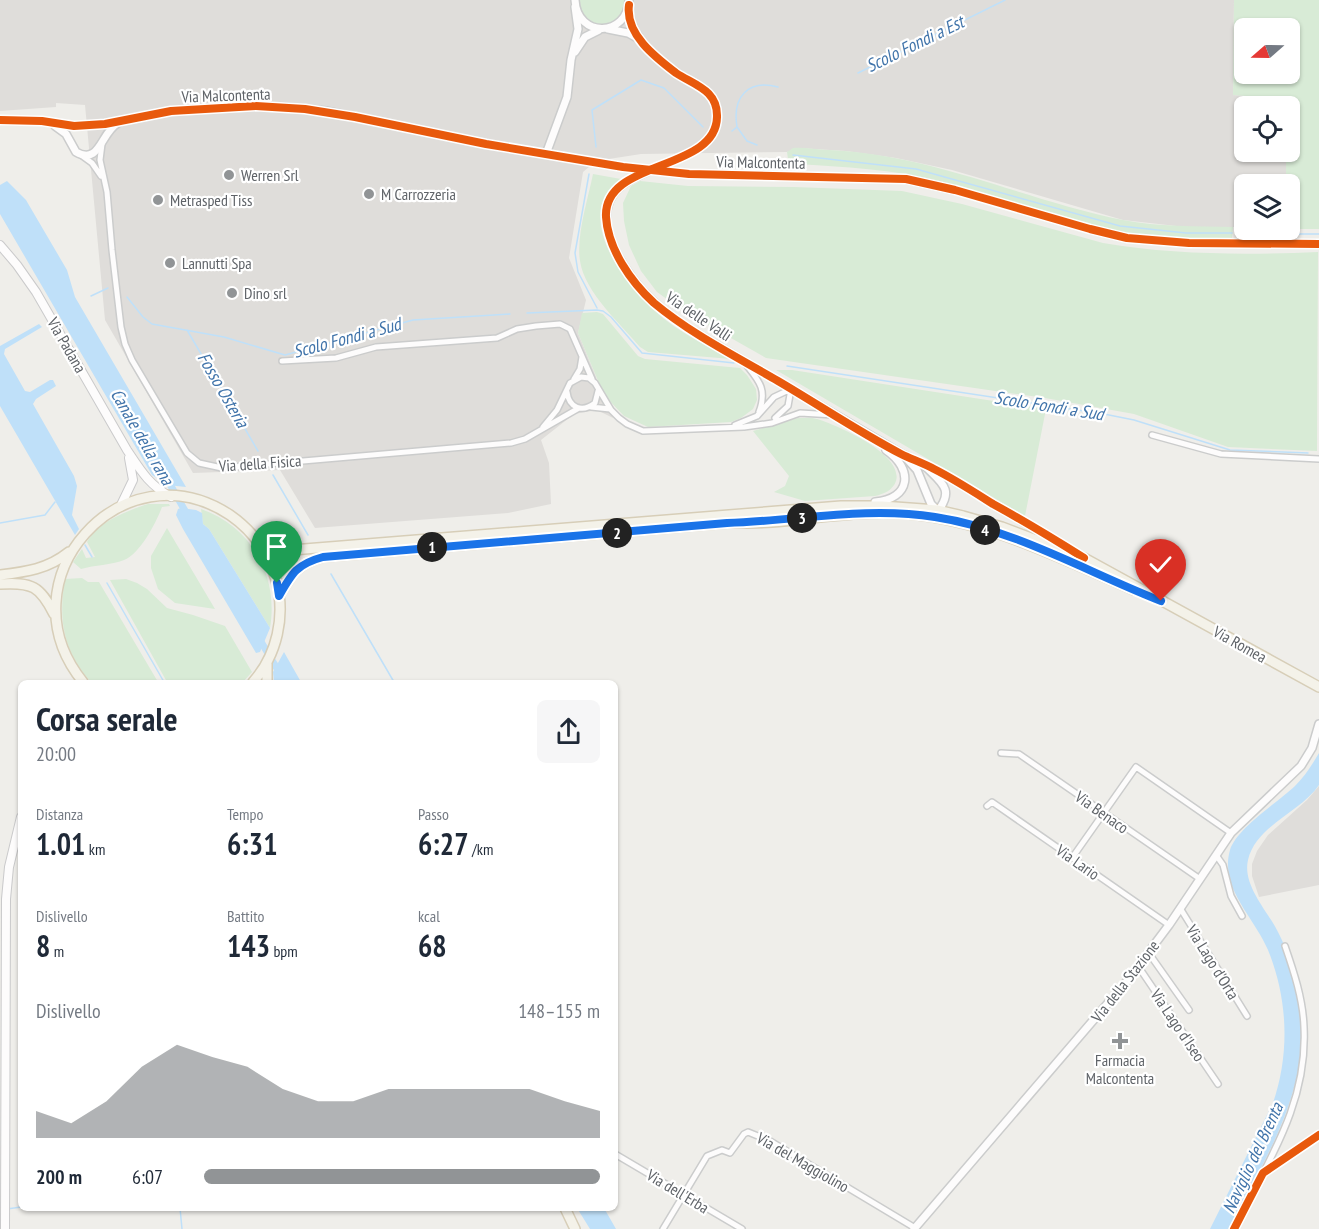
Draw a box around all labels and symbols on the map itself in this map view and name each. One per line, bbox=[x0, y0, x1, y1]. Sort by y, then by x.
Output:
water label: Scolo Fondi a Est bbox=[862, 9, 969, 77]
north arrow bbox=[1234, 18, 1300, 84]
street label: Via Malcontenta bbox=[180, 83, 271, 107]
street label: Via Malcontenta bbox=[715, 151, 806, 173]
place label: Werren Srl bbox=[241, 165, 299, 185]
marker: Werren Srl bbox=[222, 168, 236, 182]
place label: M Carrozzeria bbox=[381, 184, 456, 204]
marker: M Carrozzeria bbox=[362, 187, 376, 201]
place label: Metrasped Tiss bbox=[170, 190, 252, 210]
marker: Metrasped Tiss bbox=[151, 193, 165, 207]
place label: Lannutti Spa bbox=[182, 253, 252, 273]
marker: Lannutti Spa bbox=[163, 256, 177, 270]
place label: Dino srl bbox=[244, 283, 287, 303]
marker: Dino srl bbox=[225, 286, 239, 300]
street label: Via delle Valli bbox=[661, 286, 736, 345]
water label: Scolo Fondi a Sud bbox=[291, 312, 405, 363]
street label: Via Padana bbox=[43, 313, 91, 376]
water label: Fosso Osteria bbox=[193, 348, 255, 432]
water label: Canale della rana bbox=[106, 384, 180, 490]
water label: Scolo Fondi a Sud bbox=[993, 386, 1108, 426]
street label: Via della Fisica bbox=[217, 450, 302, 476]
pin: 3 bbox=[787, 503, 817, 533]
pin: 4 bbox=[970, 515, 1000, 545]
pin: 2 bbox=[602, 518, 632, 548]
pin bbox=[251, 521, 302, 583]
pin: 1 bbox=[417, 532, 447, 562]
pin bbox=[1135, 539, 1186, 601]
street label: Via Romea bbox=[1209, 621, 1270, 667]
street label: Via Benaco bbox=[1071, 786, 1133, 838]
street label: Via Lario bbox=[1052, 839, 1104, 884]
street label: Via Lago d'Orta bbox=[1182, 920, 1244, 1003]
street label: Via della Stazione bbox=[1086, 936, 1163, 1027]
street label: Via Lago d'Iseo bbox=[1146, 984, 1210, 1065]
marker: Farmacia Malcontenta bbox=[1113, 1034, 1127, 1048]
place label: Farmacia Malcontenta bbox=[1086, 1050, 1154, 1088]
water label: Naviglio del Brenta bbox=[1217, 1098, 1289, 1217]
street label: Via del Maggiolino bbox=[752, 1127, 853, 1197]
street label: Via dell'Erba bbox=[642, 1164, 713, 1217]

